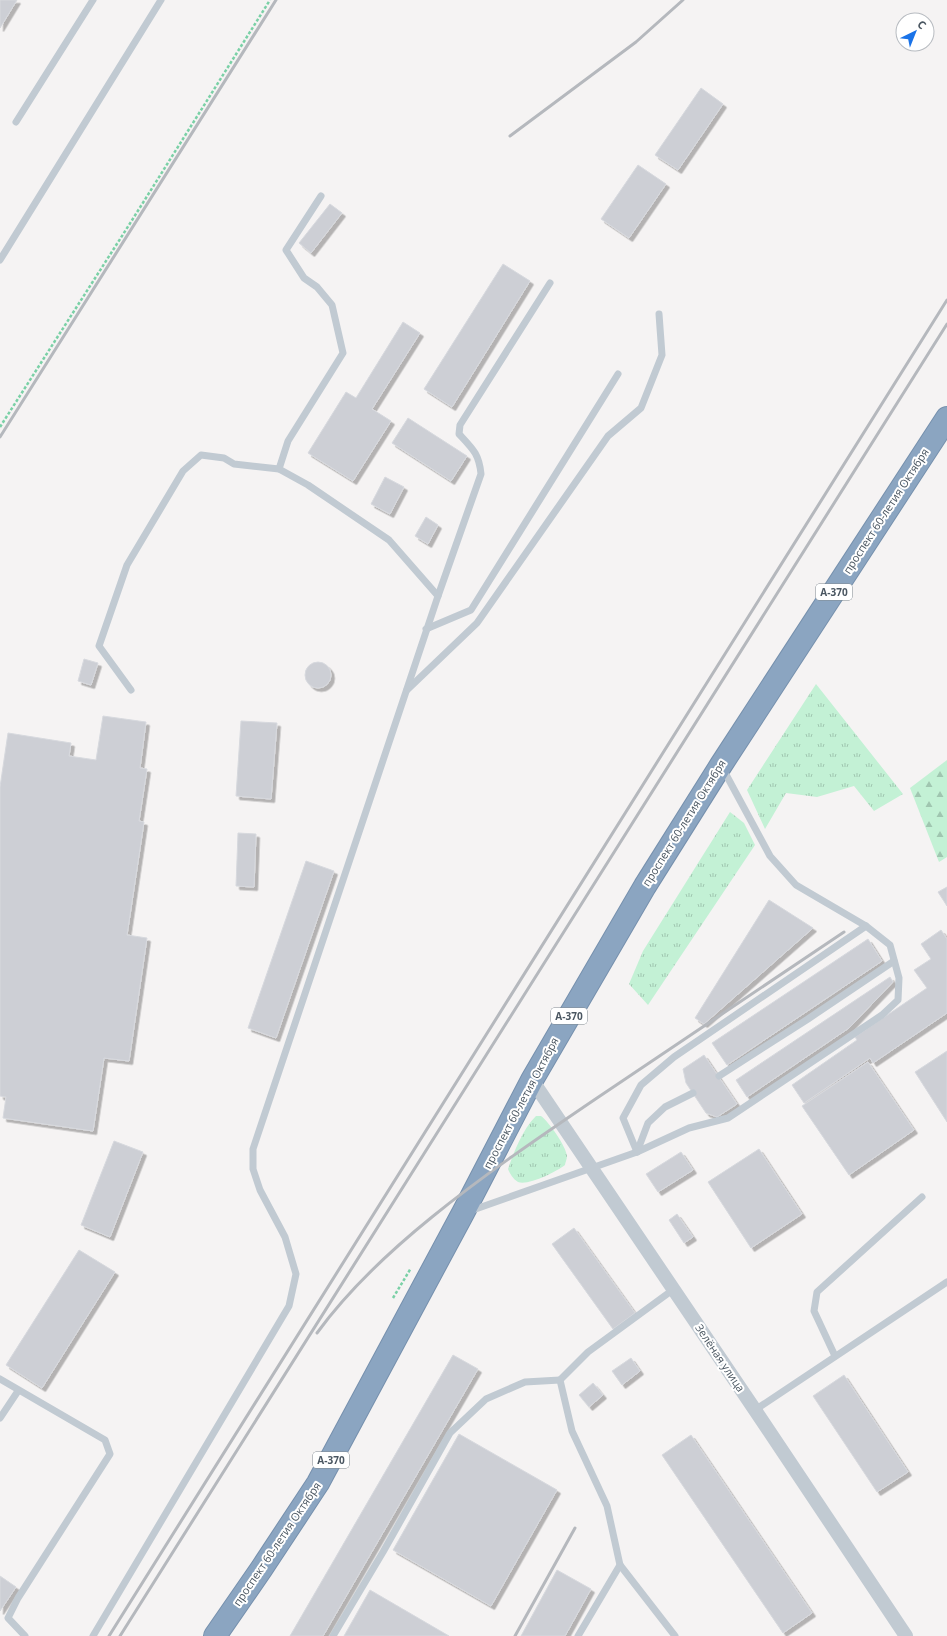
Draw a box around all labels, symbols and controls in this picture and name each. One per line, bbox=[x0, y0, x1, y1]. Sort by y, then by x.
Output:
north arrow bbox=[895, 12, 935, 52]
text: С bbox=[914, 16, 930, 32]
street label: проспект 60-летия Октября bbox=[839, 445, 932, 576]
road number: А-370 bbox=[816, 584, 852, 600]
street label: проспект 60-летия Октября bbox=[638, 757, 729, 889]
road number: А-370 bbox=[551, 1008, 587, 1024]
street label: проспект 60-летия Октября bbox=[479, 1034, 562, 1171]
street label: Зелёная улица bbox=[692, 1321, 749, 1395]
road number: А-370 bbox=[313, 1452, 349, 1468]
street label: проспект 60-летия Октября bbox=[229, 1479, 324, 1609]

